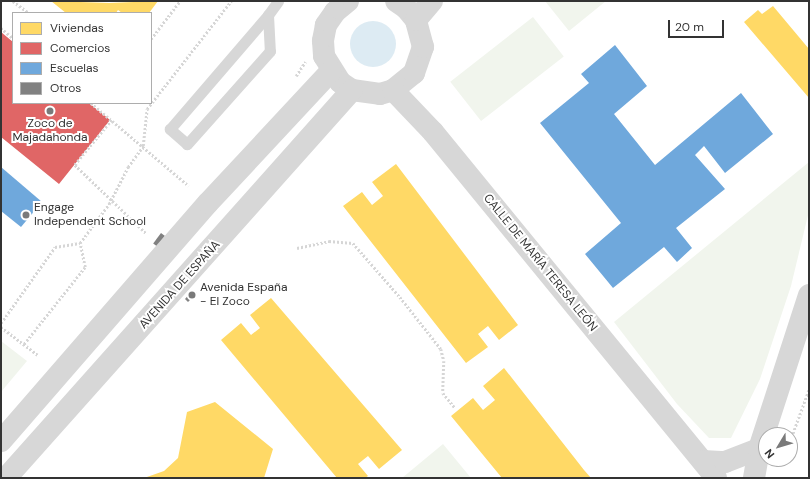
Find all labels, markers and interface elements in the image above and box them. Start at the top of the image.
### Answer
legend [12,12,152,104]
scale bar [670,12,726,38]
text: 20 m [675,19,704,35]
text: Viviendas [50,20,104,36]
text: Comercios [50,40,110,56]
text: Escuelas [50,60,99,76]
text: Otros [50,80,81,96]
marker: Zoco de Majadahonda [45,106,55,116]
place label: Zoco de Majadahonda [12,117,88,145]
street label: CALLE DE MARÍA TERESA LEÓN [480,191,600,335]
place label: Engage Independent School [34,201,146,229]
marker: Engage Independent School [21,210,31,220]
street label: AVENIDA DE ESPAÑA [137,238,223,332]
place label: Avenida España - El Zoco [200,281,287,309]
marker: Avenida España - El Zoco [187,290,197,300]
north arrow [758,427,798,467]
text: N [761,446,777,461]

